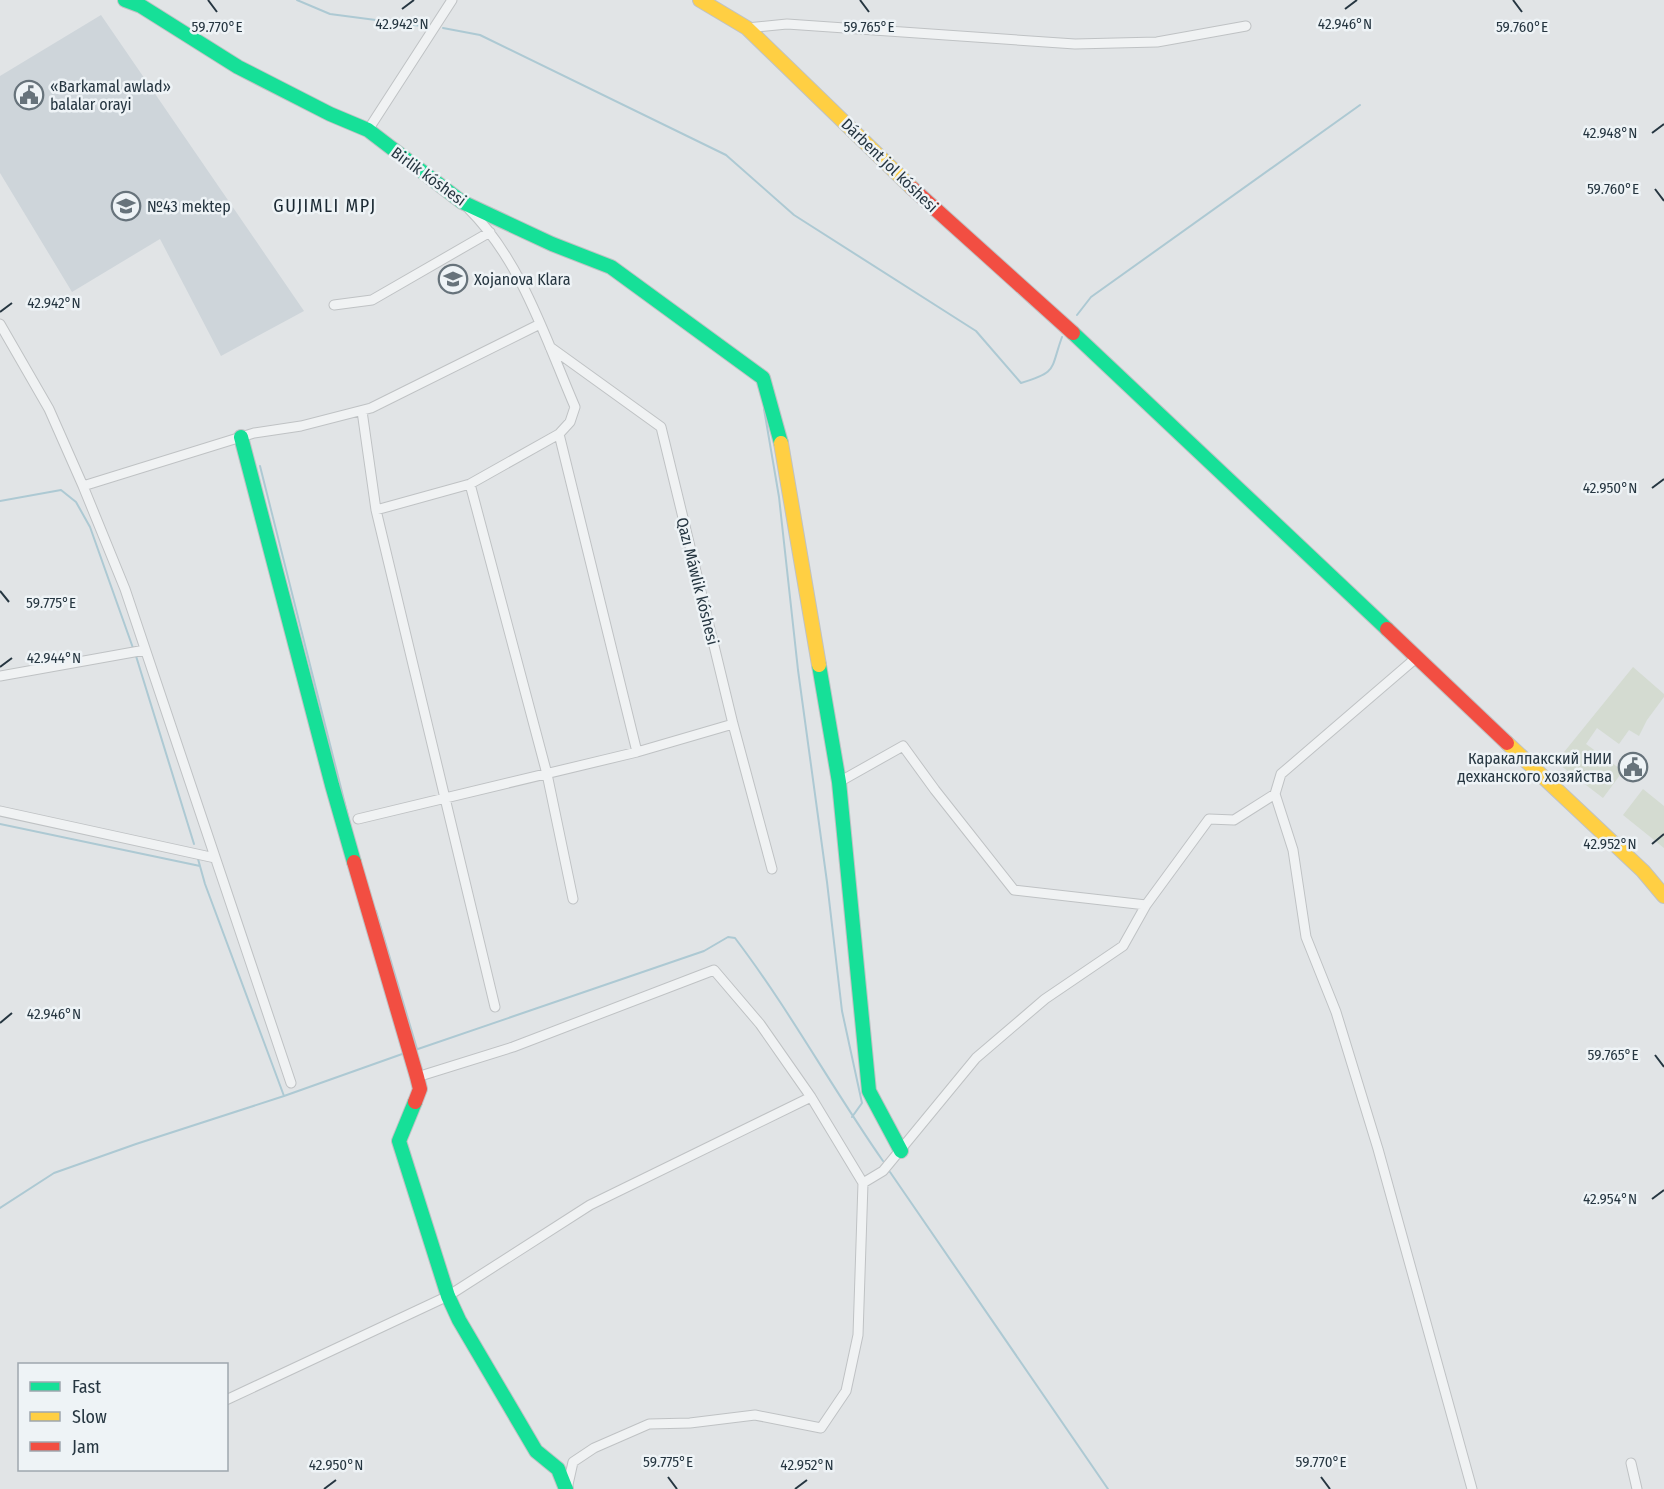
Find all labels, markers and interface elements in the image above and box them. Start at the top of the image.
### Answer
text: 42.942°N [375,15,429,33]
text: 42.946°N [1318,15,1372,33]
text: 59.770°E [191,18,243,36]
text: 59.765°E [843,18,895,36]
text: 59.760°E [1496,18,1548,36]
place label: «Barkamal awlad» balalar orayi [50,77,171,114]
public building icon: «Barkamal awlad» balalar orayi [13,79,45,111]
street label: Dárbent jol kóshesi [838,115,942,216]
text: 42.948°N [1583,124,1637,142]
street label: Birlik kóshesi [388,143,470,210]
text: 59.760°E [1587,180,1639,198]
school or university icon: №43 mektep [110,190,142,222]
district label: GUJIMLI MPJ [273,195,377,217]
place label: №43 mektep [147,197,231,216]
school or university icon: Xojanova Klara [437,263,469,295]
place label: Xojanova Klara [474,270,571,289]
text: 42.942°N [27,294,81,312]
text: 42.950°N [1583,479,1637,497]
street label: Qazı Máwlik kóshesi [672,515,723,647]
text: 59.775°E [26,594,76,612]
text: 42.944°N [27,649,81,667]
place label: Каракалпакский НИИ дехканского хозяйства [1457,749,1612,786]
public building icon: Каракалпакский НИИ дехканского хозяйства [1617,751,1649,783]
text: 42.952°N [1583,835,1637,853]
text: 42.946°N [27,1005,81,1023]
text: 59.765°E [1587,1046,1639,1064]
text: 42.954°N [1583,1190,1637,1208]
legend [18,1363,228,1471]
text: Fast [72,1376,101,1398]
text: Slow [72,1406,107,1428]
text: Jam [72,1436,100,1458]
text: 59.775°E [643,1453,693,1471]
text: 59.770°E [1295,1453,1347,1471]
text: 42.950°N [309,1456,363,1474]
text: 42.952°N [780,1456,834,1474]

